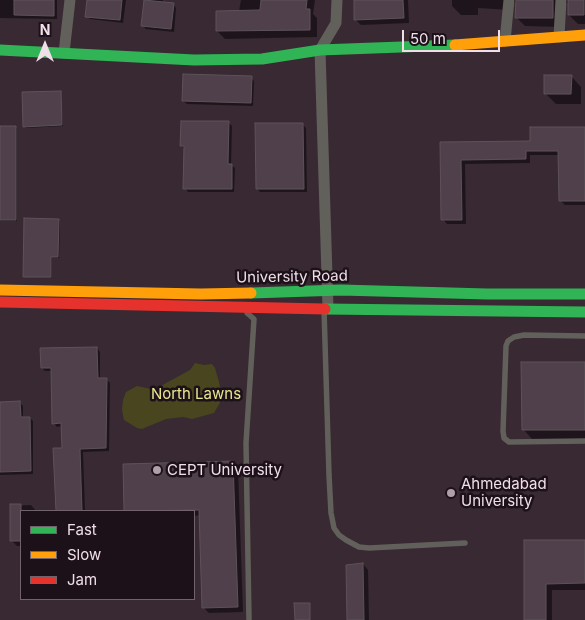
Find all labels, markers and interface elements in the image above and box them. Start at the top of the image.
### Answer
north arrow [20,20,70,70]
scale bar [405,20,502,52]
text: N [40,21,50,38]
text: 50 m [410,29,446,48]
street label: University Road [236,267,348,287]
park label: North Lawns [151,385,241,403]
place label: CEPT University [167,461,282,479]
marker: CEPT University [151,464,163,476]
place label: Ahmedabad University [461,475,547,510]
marker: Ahmedabad University [445,487,457,499]
legend [20,510,195,600]
text: Fast [67,520,97,539]
text: Slow [67,545,101,564]
text: Jam [67,570,97,589]

